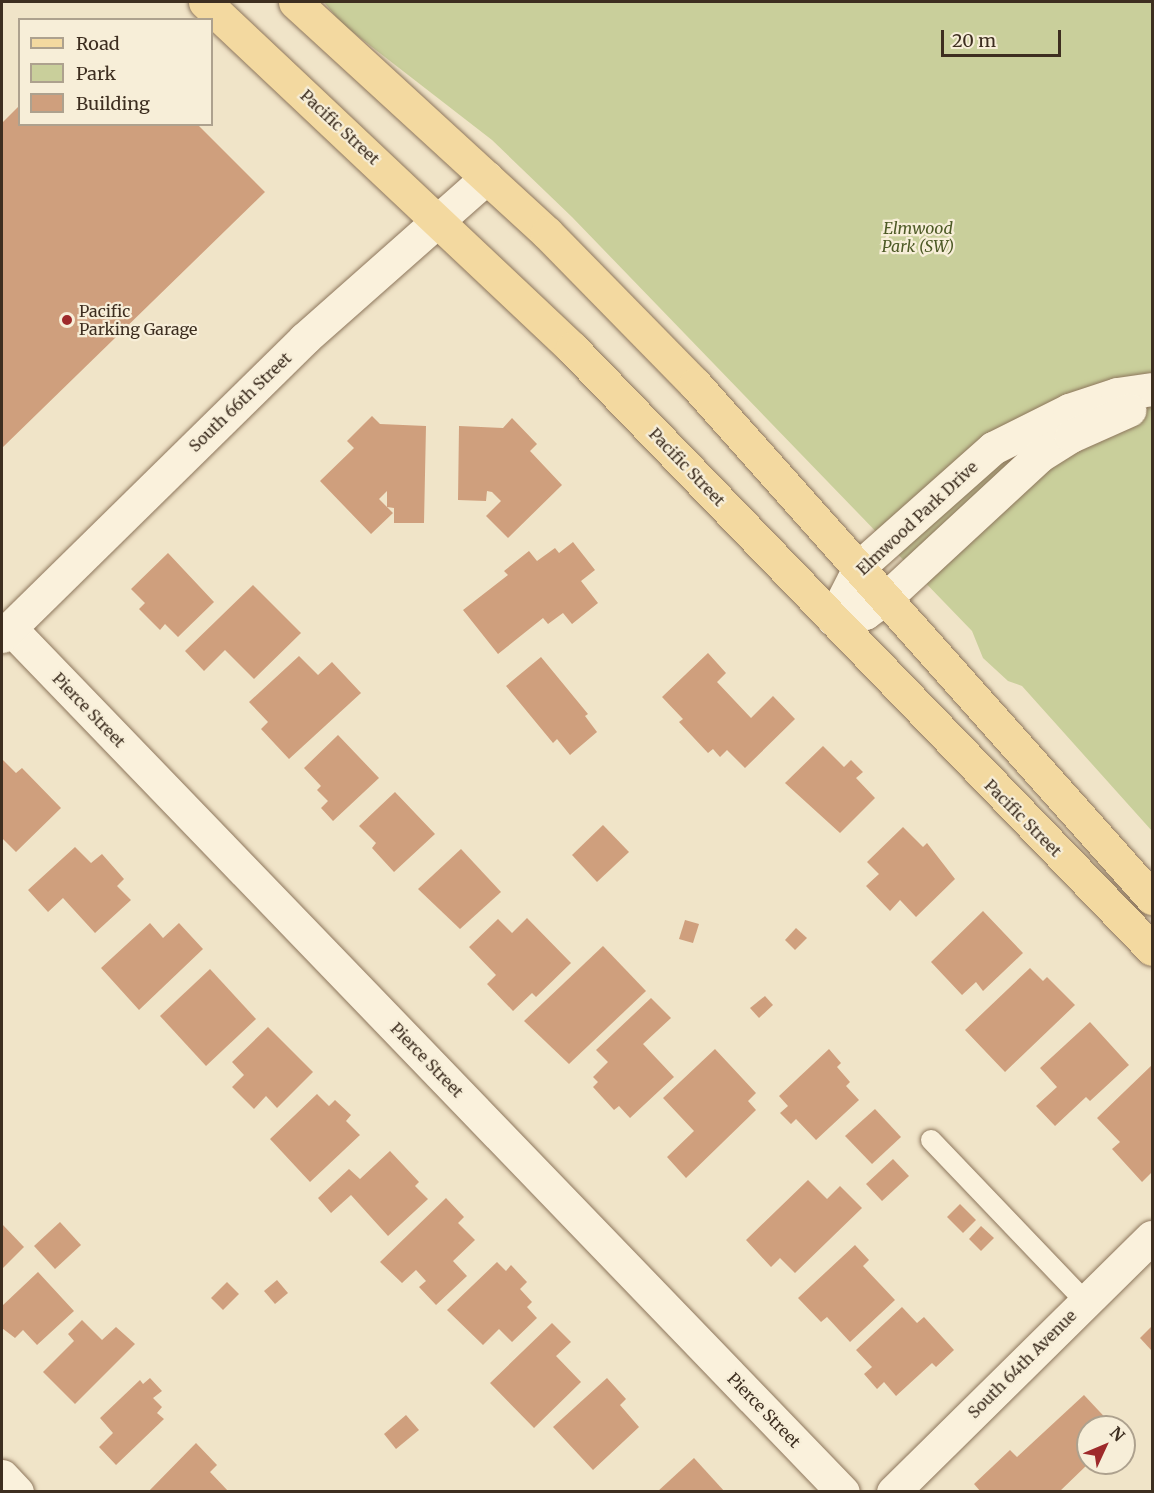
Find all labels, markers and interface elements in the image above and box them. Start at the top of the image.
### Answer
legend [18,18,213,126]
scale bar [944,18,1064,56]
text: 20 m [952,29,996,52]
text: Road [76,32,120,55]
text: Park [76,62,116,85]
street label: Pacific Street [297,86,383,168]
text: Building [76,92,150,115]
park label: Elmwood Park (SW) [882,218,954,256]
place label: Pacific Parking Garage [79,301,197,339]
marker: Pacific Parking Garage [60,313,74,327]
street label: South 66th Street [185,348,295,456]
street label: Pacific Street [645,424,729,510]
street label: Elmwood Park Drive [853,457,981,579]
street label: Pierce Street [49,669,129,751]
street label: Pacific Street [981,776,1065,860]
street label: Pierce Street [387,1019,467,1101]
street label: South 64th Avenue [964,1306,1080,1422]
street label: Pierce Street [724,1369,804,1451]
north arrow [1076,1415,1136,1475]
text: N [1106,1422,1129,1445]

